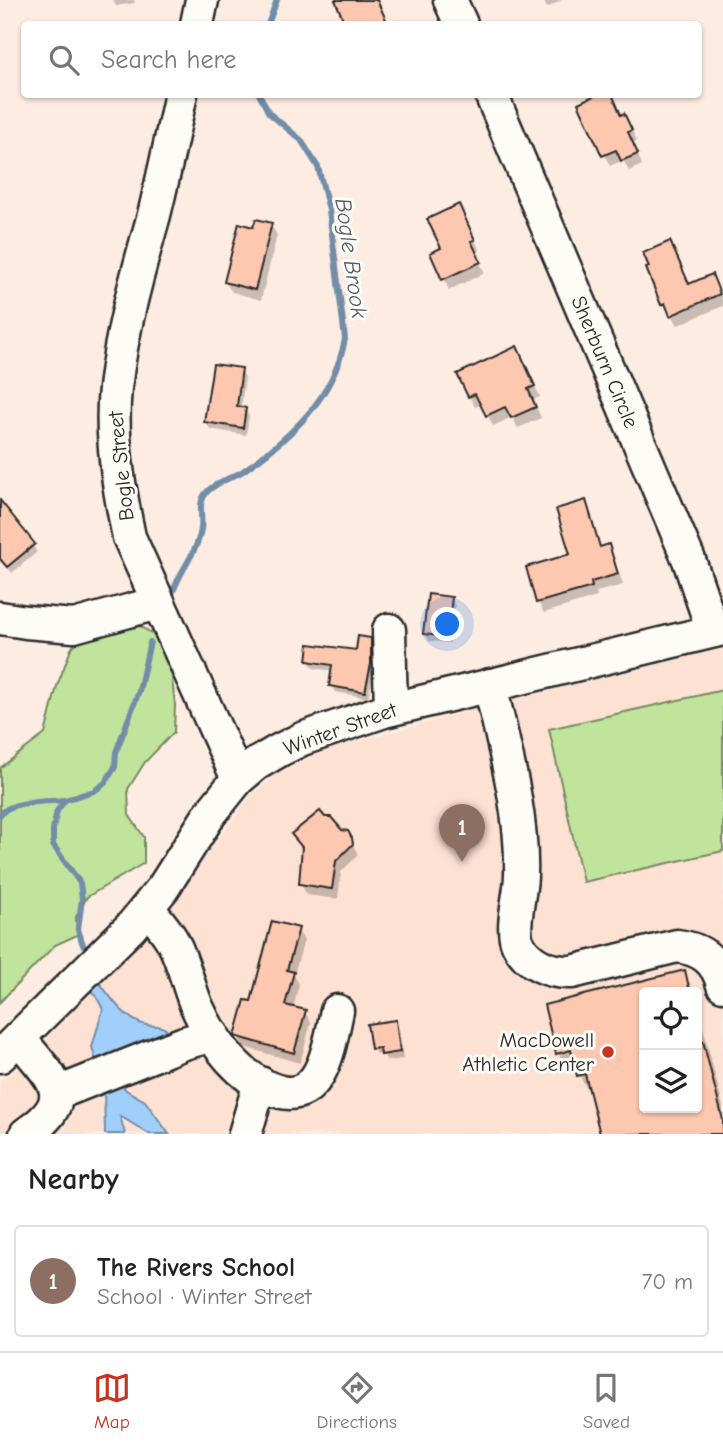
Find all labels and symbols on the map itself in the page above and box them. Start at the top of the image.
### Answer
water label: Bogle Brook [329,196,373,321]
street label: Sherburn Circle [566,292,644,432]
street label: Bogle Street [103,409,139,522]
your location [430,607,464,641]
street label: Winter Street [280,697,401,761]
pin: 1 [439,804,485,862]
place label: MacDowell Athletic Center [462,1028,595,1076]
marker: MacDowell Athletic Center [600,1044,616,1060]

